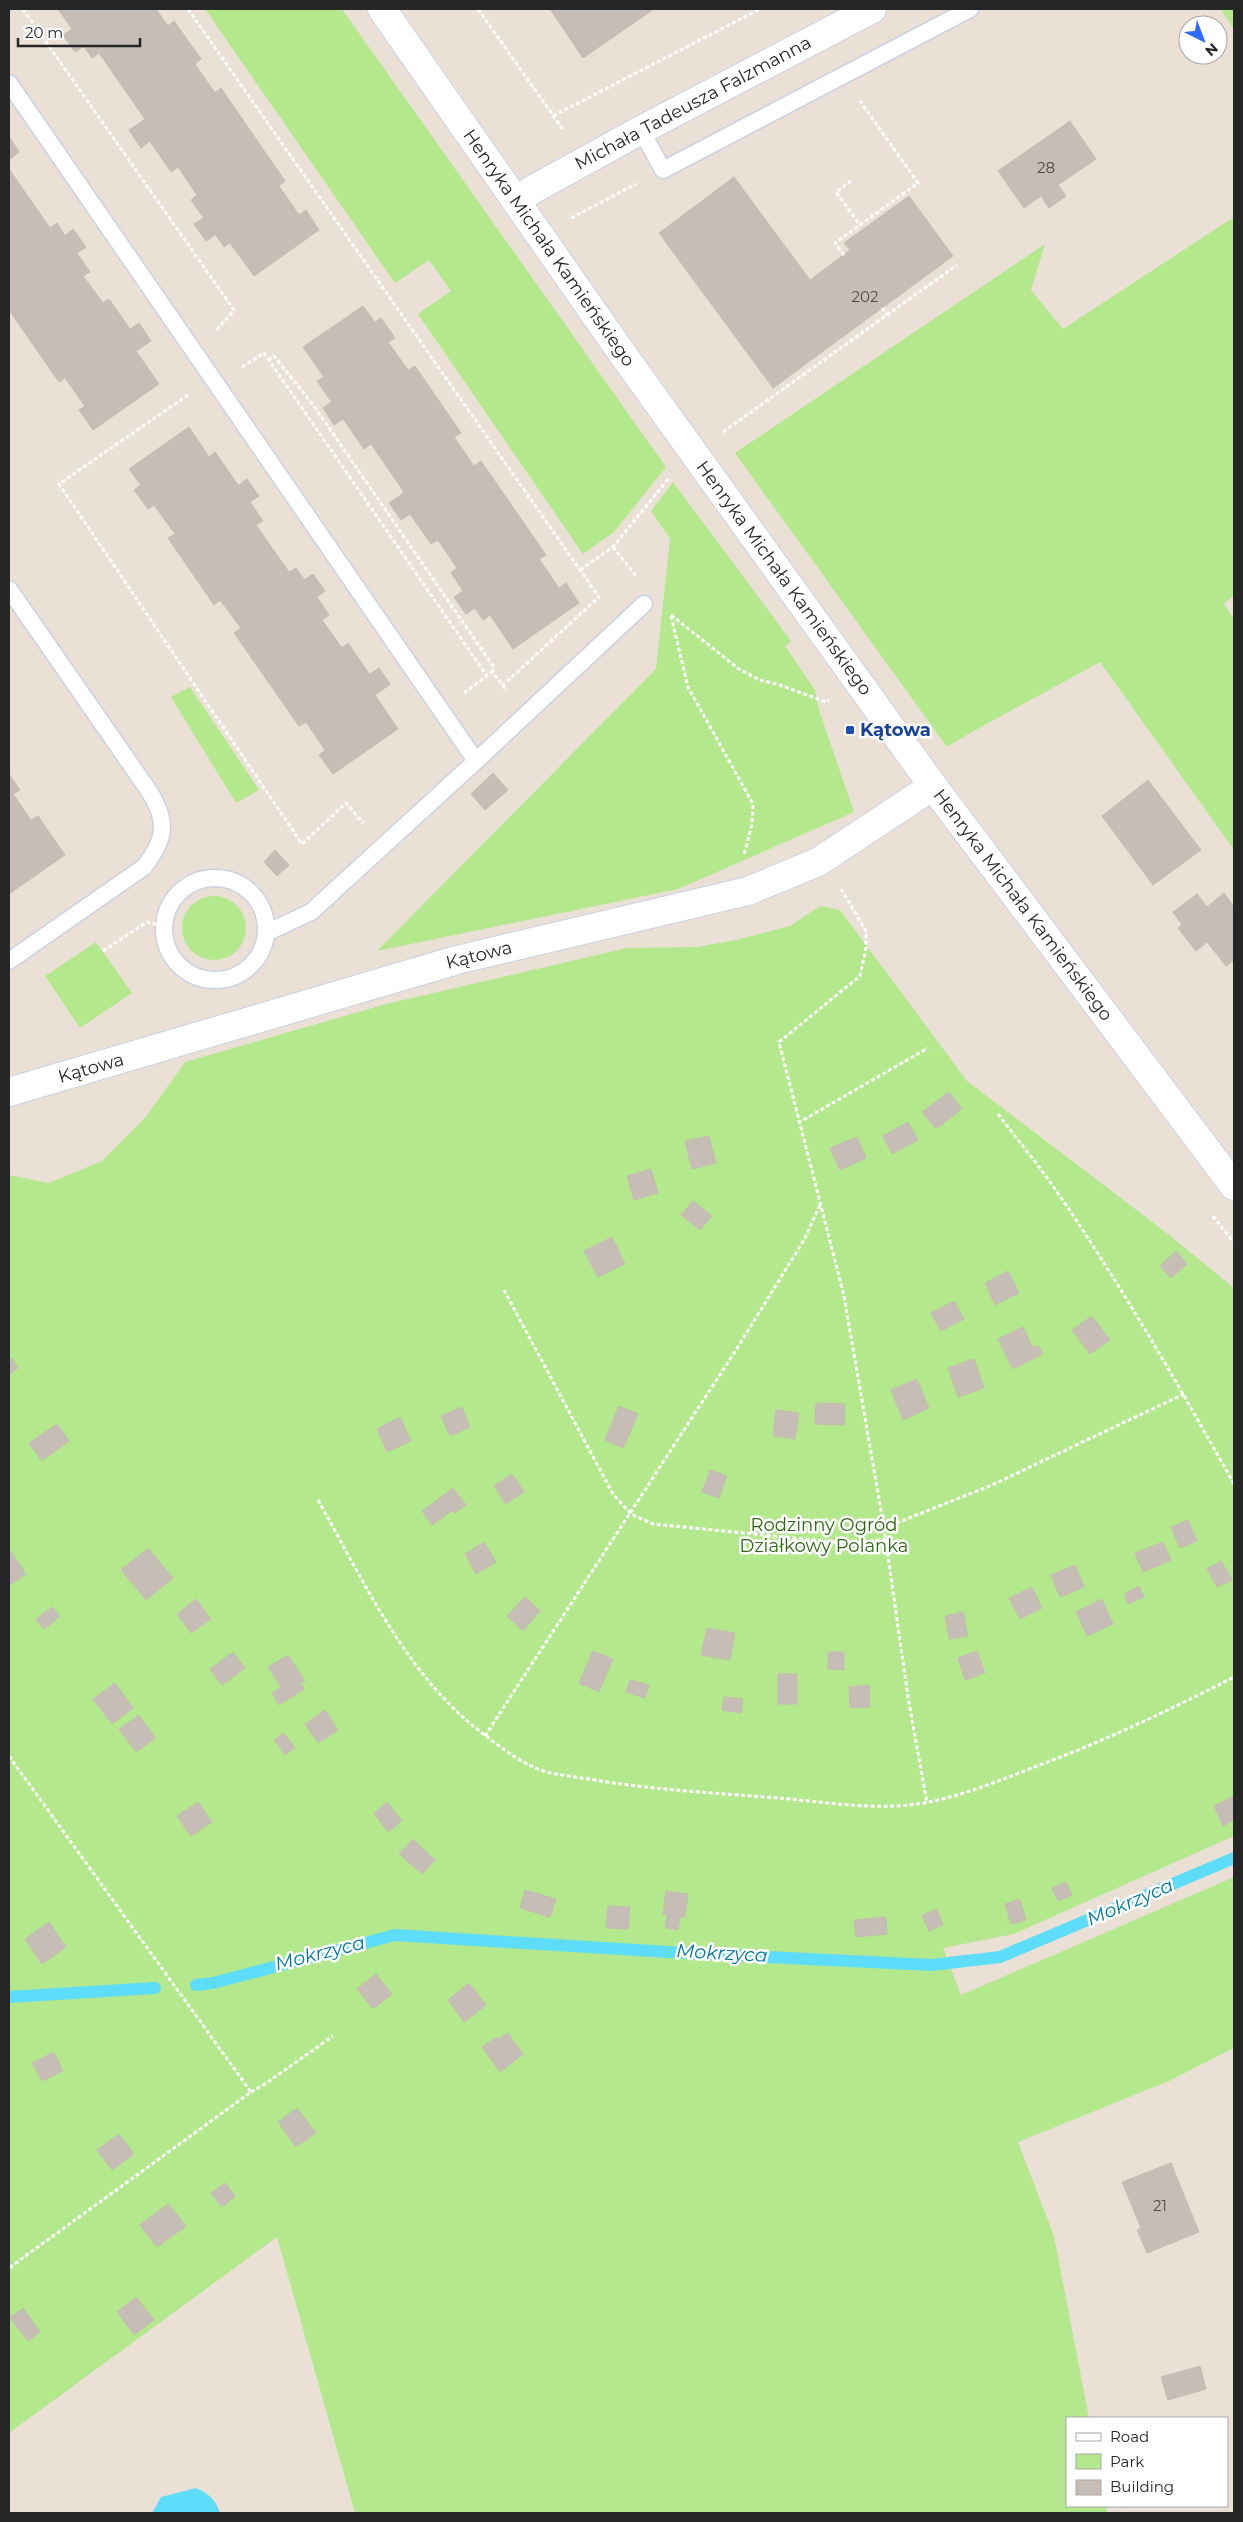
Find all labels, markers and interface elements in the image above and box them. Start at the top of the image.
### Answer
scale bar [18,15,140,47]
north arrow [1178,15,1228,65]
text: 20 m [25,23,63,42]
street label: Michała Tadeusza Falzmanna [571,31,815,175]
text: N [1201,39,1222,60]
street label: Henryka Michała Kamieńskiego [458,125,640,371]
house number: 28 [1037,158,1055,177]
house number: 202 [852,287,878,306]
street label: Henryka Michała Kamieńskiego [691,456,877,700]
place label: Kątowa [860,719,931,741]
marker: Kątowa [844,724,856,736]
street label: Henryka Michała Kamieńskiego [929,785,1117,1025]
street label: Kątowa [444,936,514,974]
street label: Kątowa [56,1048,126,1088]
park label: Rodzinny Ogród Działkowy Polanka [740,1514,908,1557]
water label: Mokrzyca [1083,1873,1177,1930]
water label: Mokrzyca [273,1931,367,1975]
water label: Mokrzyca [676,1939,768,1967]
house number: 21 [1153,2196,1167,2215]
legend [1066,2417,1228,2507]
text: Road [1110,2427,1149,2446]
text: Park [1110,2452,1144,2471]
text: Building [1110,2477,1174,2496]

